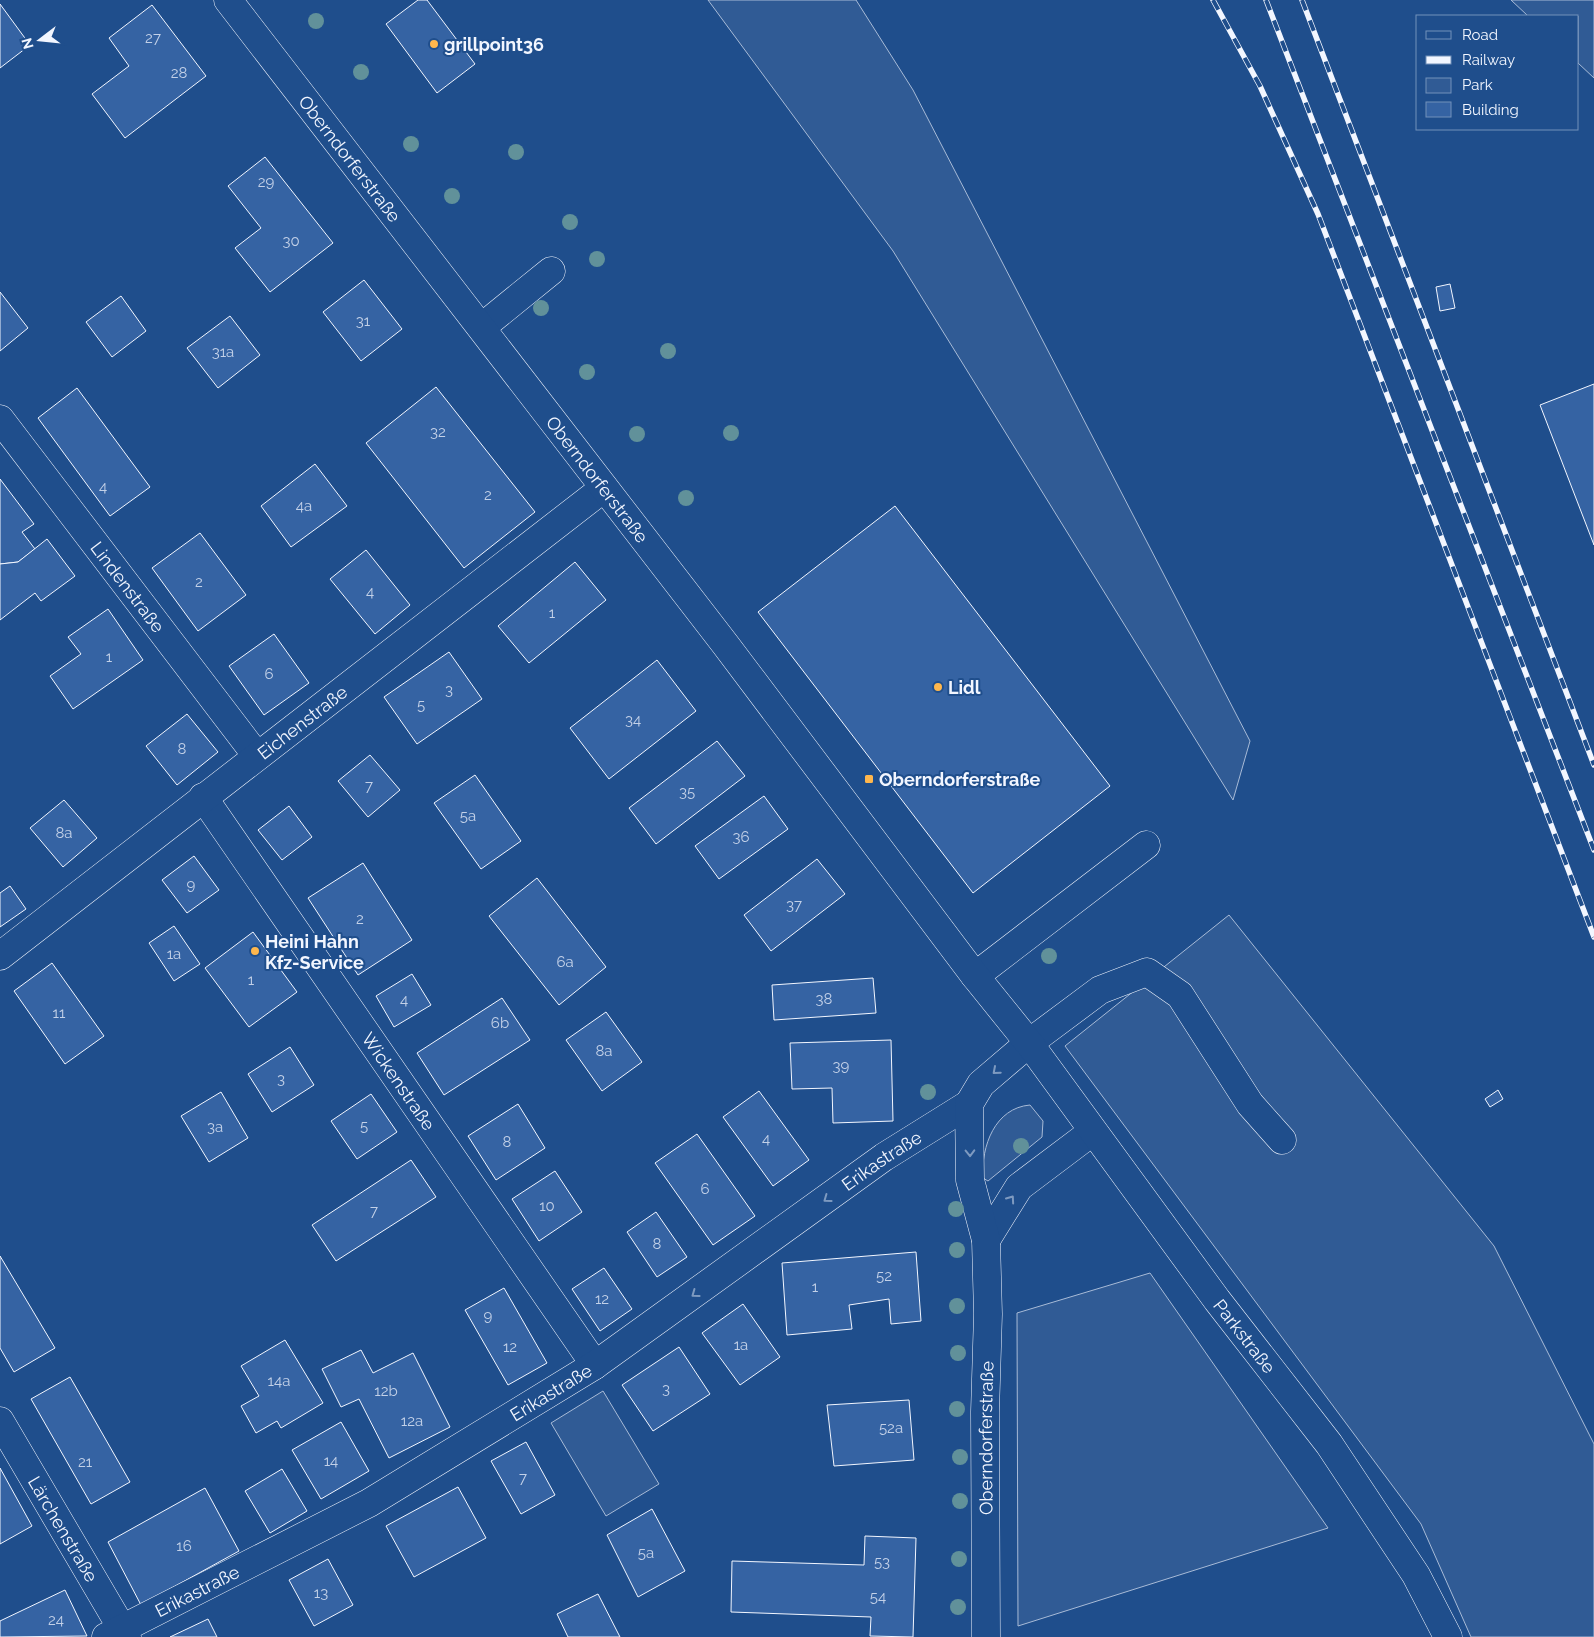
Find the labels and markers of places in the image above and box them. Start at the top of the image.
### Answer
place label: grillpoint36 [444,34,544,55]
marker: grillpoint36 [428,38,440,50]
place label: Lidl [948,677,981,698]
marker: Lidl [932,681,944,693]
place label: Oberndorferstraße [879,769,1040,790]
marker: Oberndorferstraße [863,773,875,785]
place label: Heini Hahn Kfz-Service [265,931,364,973]
marker: Heini Hahn Kfz-Service [249,945,261,957]

